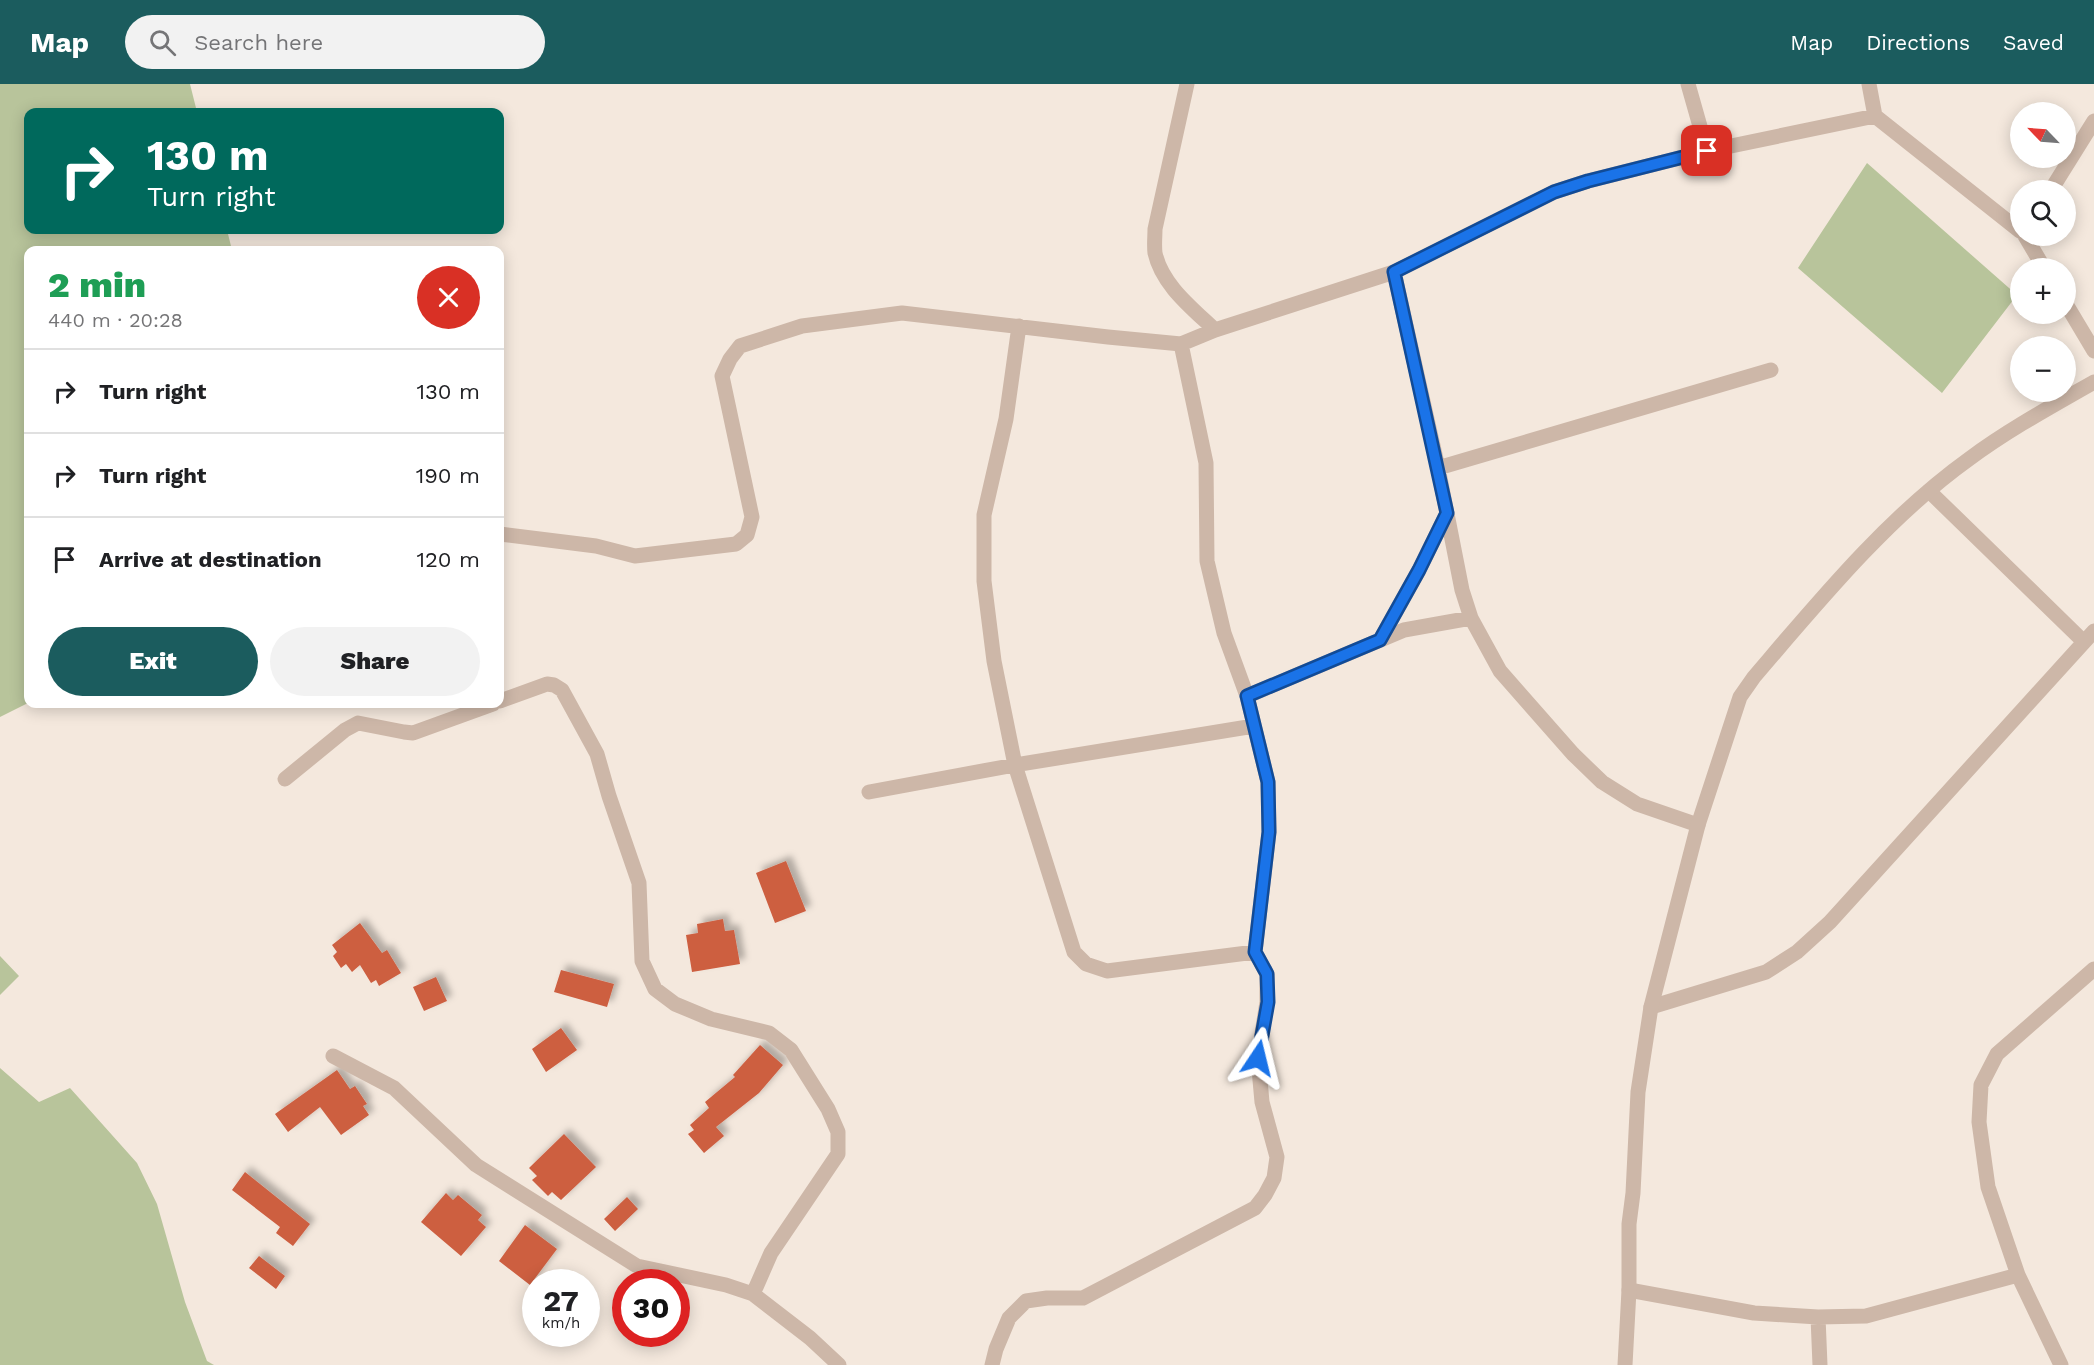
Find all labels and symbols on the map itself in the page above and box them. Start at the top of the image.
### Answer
north arrow [2010,102,2076,168]
pin [1681,125,1732,176]
position arrow [1226,1026,1290,1090]
speed limit sign: 30 [612,1269,690,1347]

